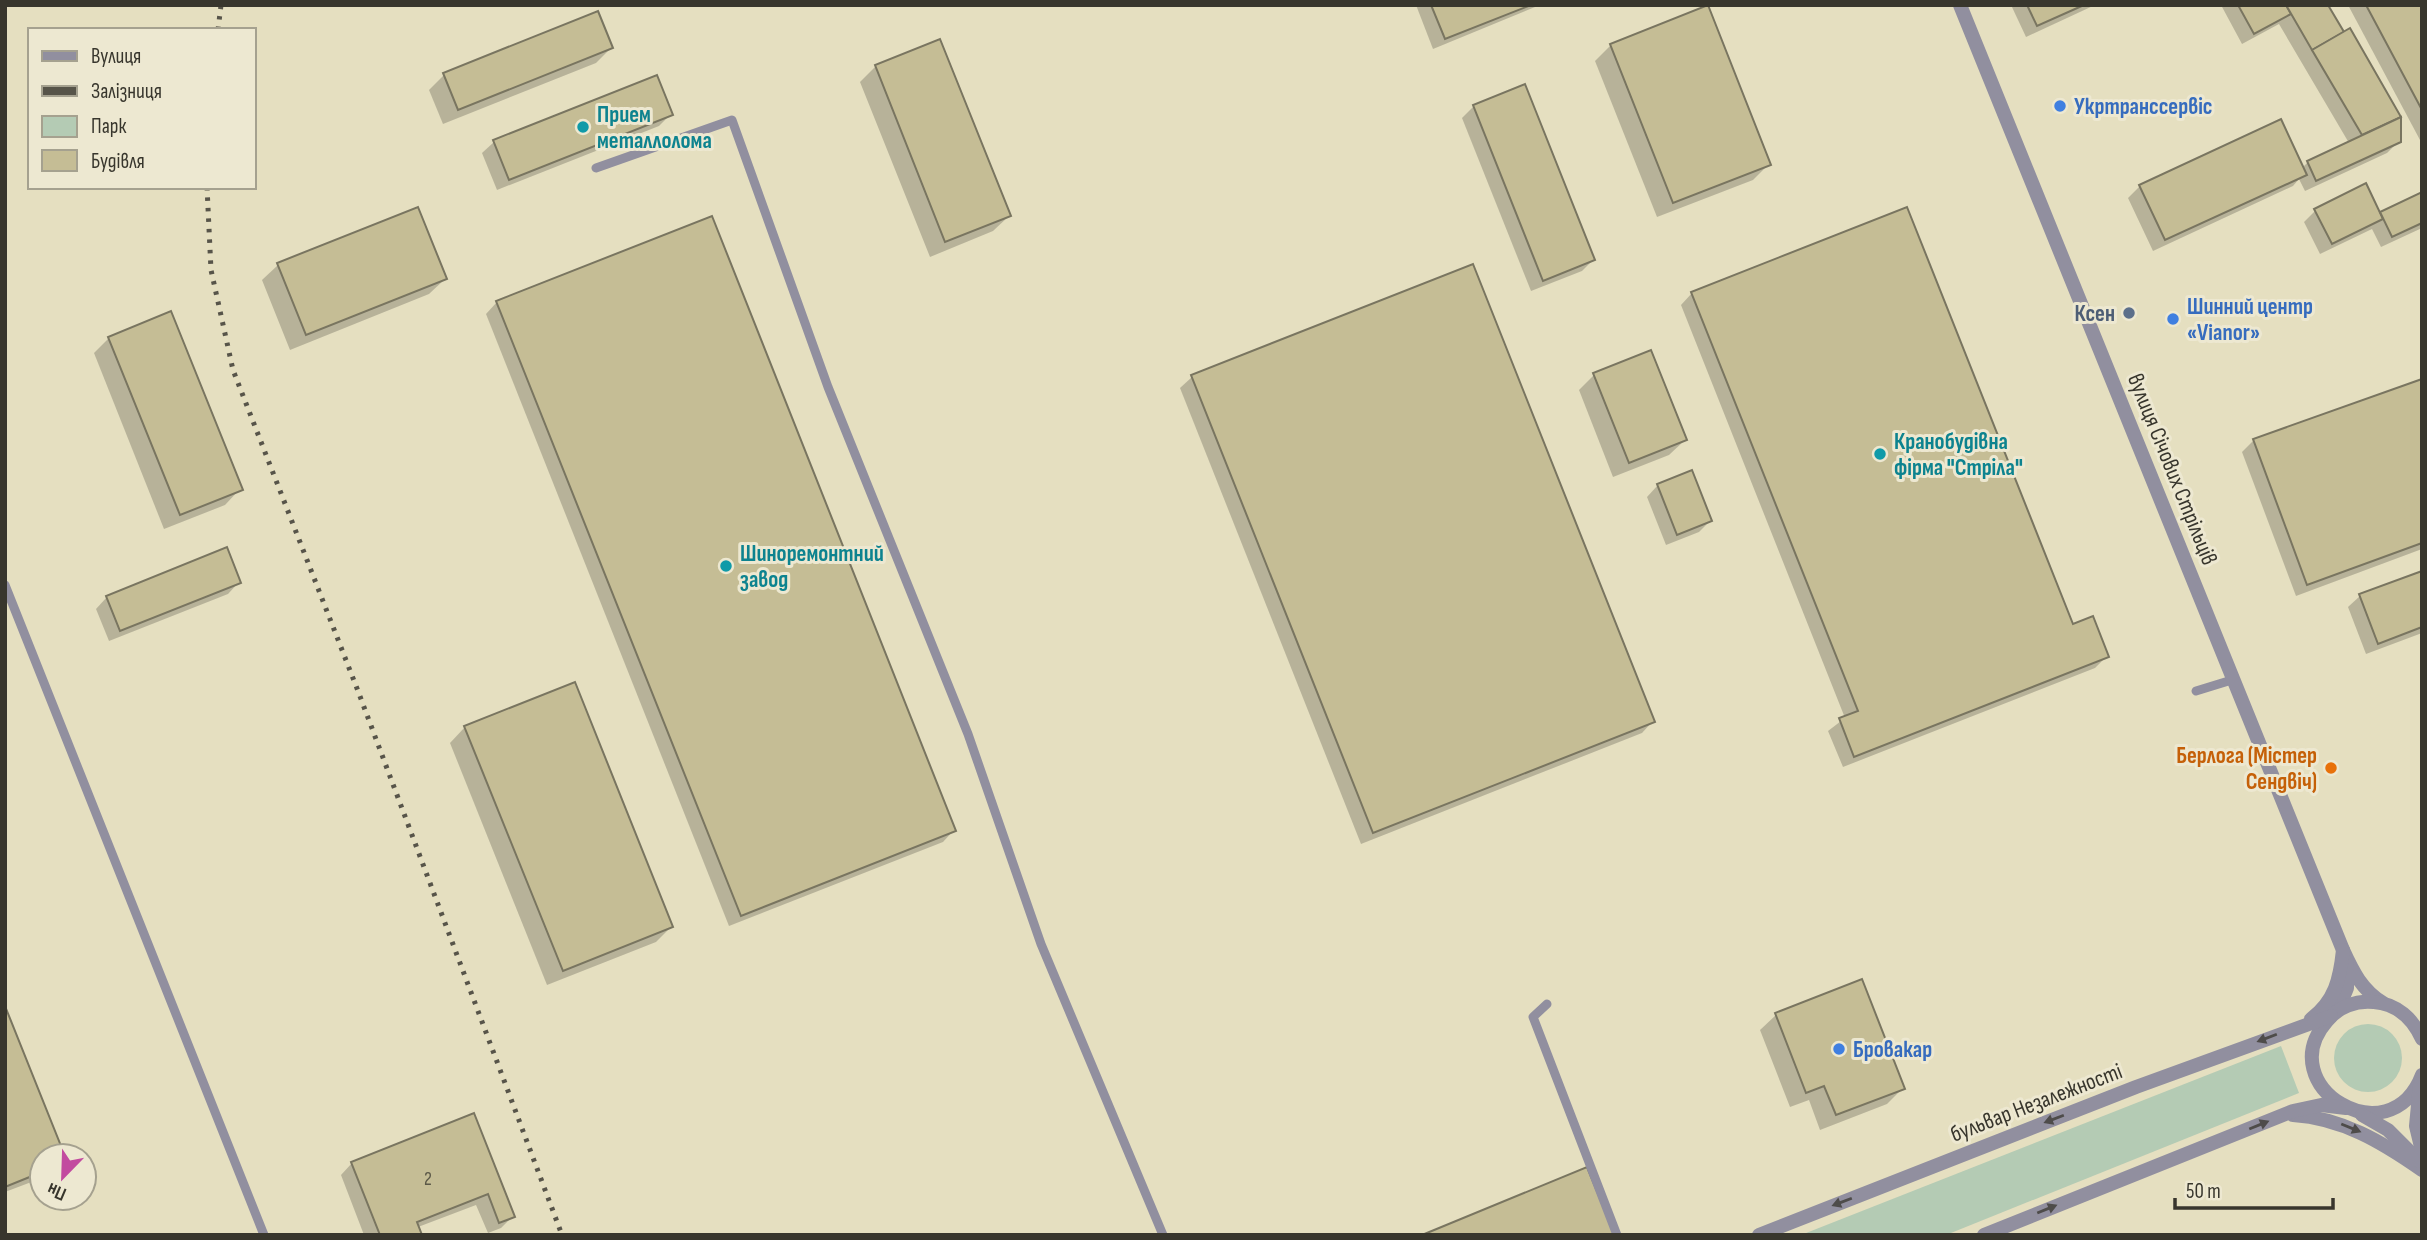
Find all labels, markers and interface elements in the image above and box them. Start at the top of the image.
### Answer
legend [28,28,256,189]
text: Вулиця [91,44,141,69]
text: Залізниця [91,79,162,104]
place label: Укртранссервіс [2074,93,2213,121]
marker: Укртранссервіс [2052,98,2068,114]
place label: Прием металлолома [597,101,712,155]
text: Парк [91,114,126,139]
marker: Прием металлолома [575,119,591,135]
text: Будівля [91,149,145,174]
place label: Шинний центр «Vianor» [2187,293,2313,347]
place label: Ксен [2074,300,2115,328]
marker: Ксен [2121,305,2137,321]
marker: Шинний центр «Vianor» [2165,311,2181,327]
street label: вулиця Січових Стрільців [2121,370,2223,569]
place label: Кранобудівна фірма "Стріла" [1894,428,2023,482]
marker: Кранобудівна фірма "Стріла" [1872,446,1888,462]
place label: Шиноремонтний завод [740,540,884,594]
marker: Шиноремонтний завод [718,558,734,574]
place label: Берлога (Містер Сендвіч) [2176,742,2317,796]
marker: Берлога (Містер Сендвіч) [2323,760,2339,776]
one-way arrow [2256,1033,2277,1044]
place label: Бровакар [1853,1036,1932,1064]
marker: Бровакар [1831,1041,1847,1057]
street label: бульвар Незалежності [1946,1057,2126,1149]
one-way arrow [2044,1114,2065,1125]
one-way arrow [2248,1120,2269,1131]
one-way arrow [2340,1123,2361,1134]
north arrow [28,1142,98,1212]
scale bar [2175,1166,2332,1210]
house number: 2 [424,1168,432,1191]
text: Пн [44,1177,70,1205]
text: 50 m [2186,1179,2221,1204]
one-way arrow [1832,1197,1853,1208]
one-way arrow [2037,1204,2058,1215]

